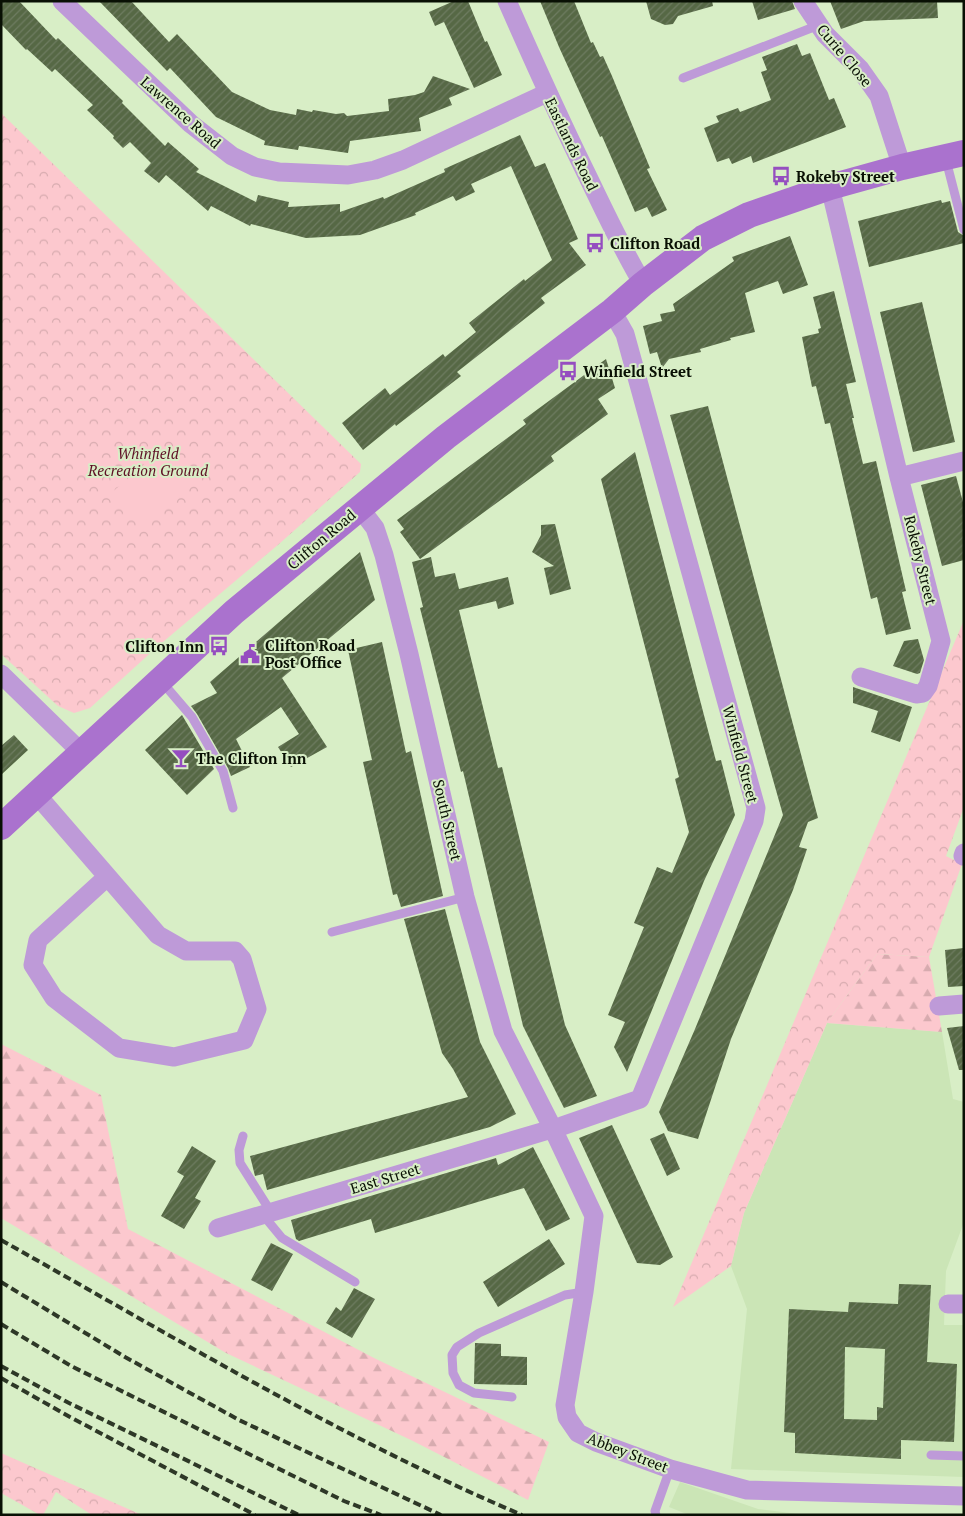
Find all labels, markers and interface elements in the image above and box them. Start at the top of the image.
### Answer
street label: Curie Close [813,19,877,91]
street label: Lawrence Road [137,72,225,152]
street label: Eastlands Road [541,94,603,194]
bus stop icon: Rokeby Street [770,165,792,187]
place label: Rokeby Street [796,166,895,186]
bus stop icon: Clifton Road [584,232,606,254]
place label: Clifton Road [610,233,700,253]
bus stop icon: Winfield Street [557,360,579,382]
place label: Winfield Street [583,361,692,381]
park label: Whinfield Recreation Ground [87,443,209,480]
street label: Clifton Road [283,504,359,574]
street label: Rokeby Street [900,513,942,607]
bus stop icon: Clifton Inn [208,635,230,657]
place label: Clifton Road Post Office [265,635,355,672]
place label: Clifton Inn [125,636,204,656]
public building icon: Clifton Road Post Office [239,643,261,665]
street label: Winfield Street [718,703,764,806]
bar icon: The Clifton Inn [170,747,192,769]
place label: The Clifton Inn [196,748,307,768]
street label: South Street [429,777,467,863]
street label: East Street [348,1158,423,1198]
street label: Abbey Street [585,1427,672,1477]

